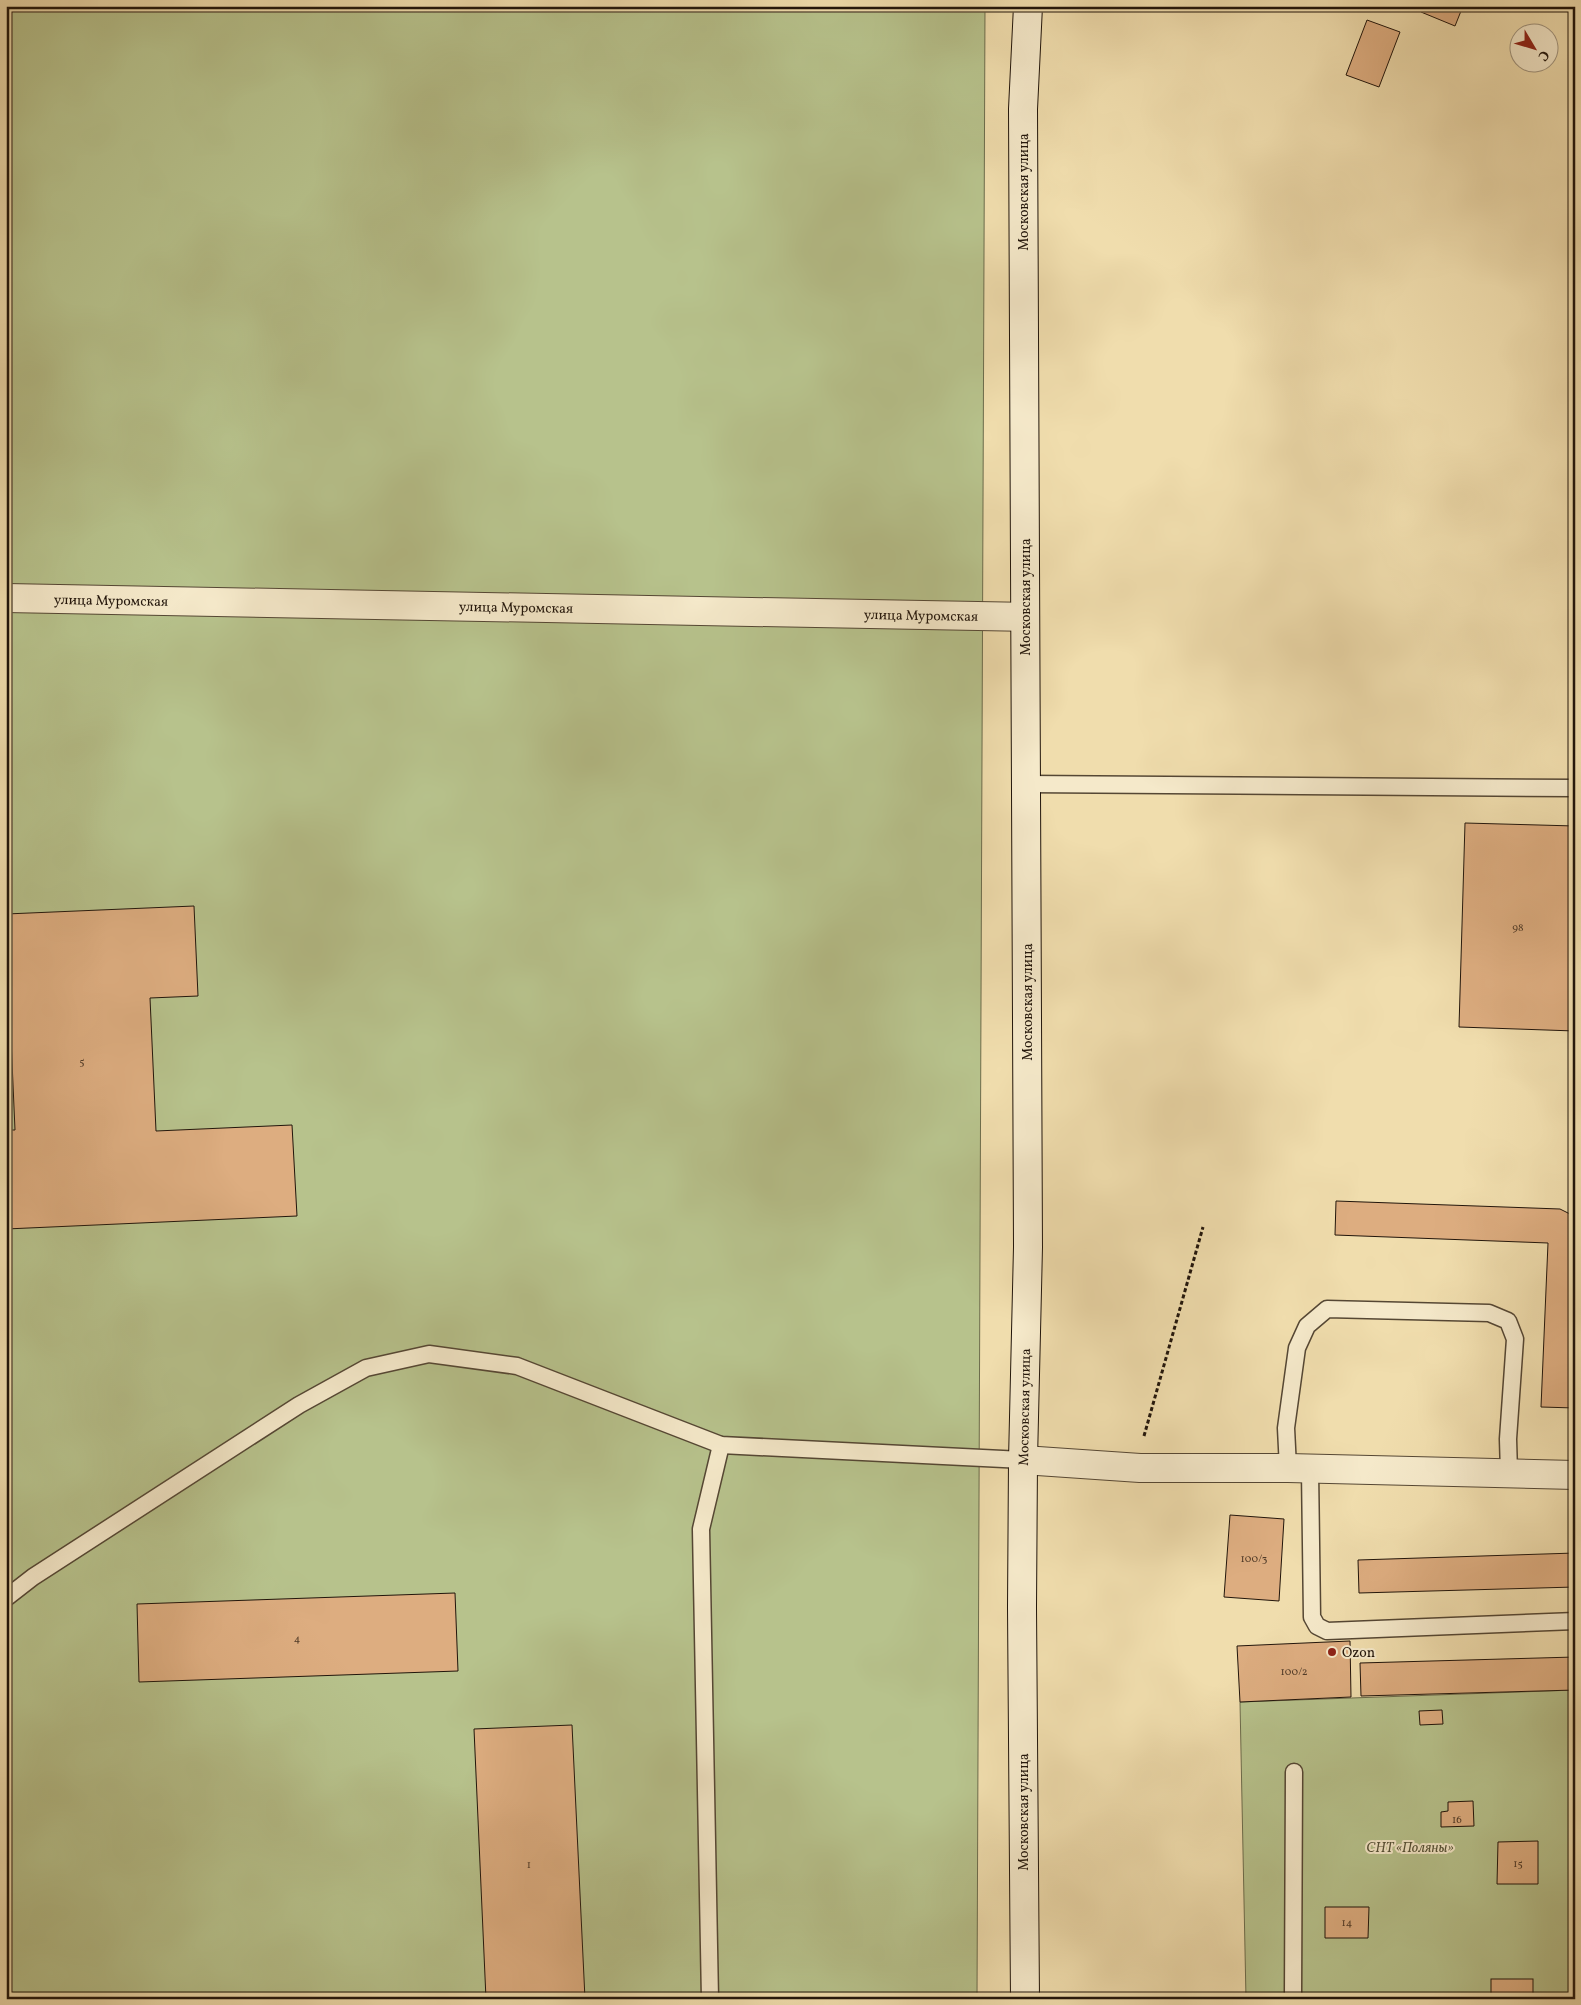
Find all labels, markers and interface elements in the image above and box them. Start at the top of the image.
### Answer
north arrow [1508,22,1558,72]
text: С [1533,46,1553,64]
street label: Московская улица [1015,133,1034,251]
street label: Московская улица [1017,538,1036,656]
street label: улица Муромская [54,591,168,612]
street label: улица Муромская [459,598,573,619]
street label: улица Муромская [864,606,978,627]
house number: 98 [1512,921,1524,936]
street label: Московская улица [1019,943,1038,1061]
house number: 5 [79,1055,85,1070]
street label: Московская улица [1015,1348,1036,1466]
house number: 100/3 [1240,1552,1268,1567]
house number: 4 [294,1632,301,1647]
place label: Ozon [1342,1644,1375,1663]
marker: Ozon [1326,1646,1338,1658]
house number: 100/2 [1280,1665,1308,1680]
street label: Московская улица [1015,1753,1034,1871]
house number: 16 [1452,1813,1462,1828]
park label: СНТ «Поляны» [1366,1839,1454,1858]
house number: 15 [1513,1857,1523,1872]
house number: 1 [527,1858,531,1873]
house number: 14 [1342,1916,1353,1931]

